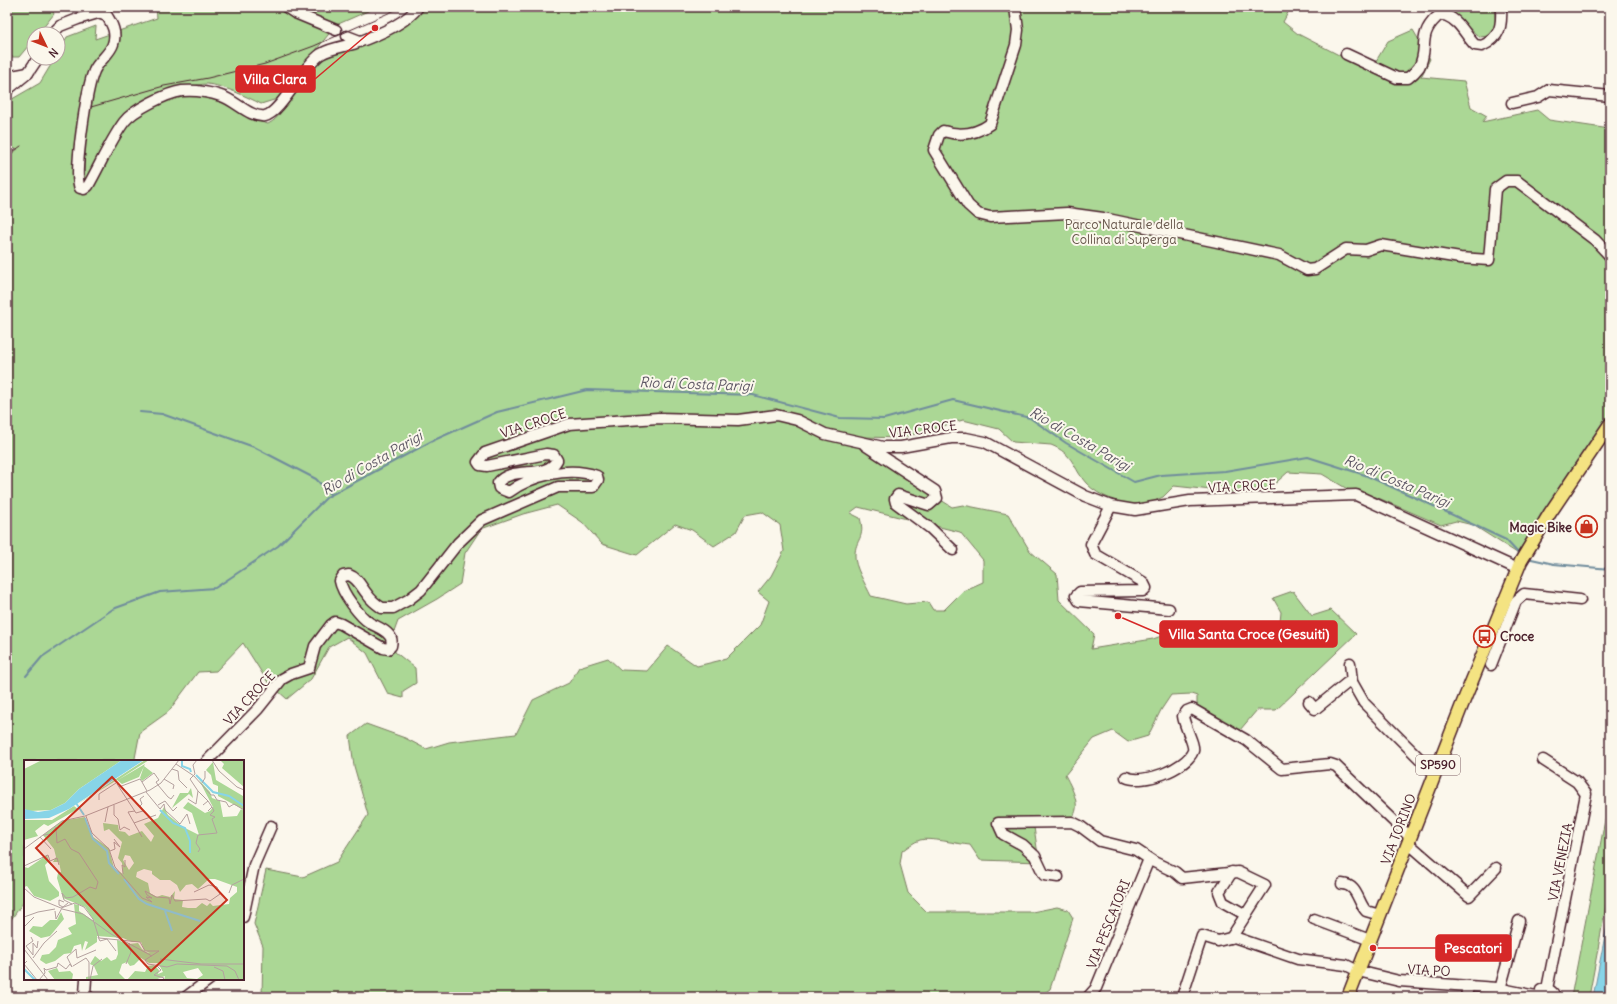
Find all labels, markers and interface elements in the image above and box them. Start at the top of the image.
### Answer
north arrow [26,26,66,66]
text: N [46,45,61,60]
callout: Villa Clara [236,66,315,92]
text: Villa Clara [243,70,307,88]
park label: Parco Naturale della Collina di Superga [1065,216,1183,248]
water label: Rio di Costa Parigi [639,373,755,395]
water label: Rio di Costa Parigi [1026,403,1135,476]
street label: VIA CROCE [498,405,569,442]
street label: VIA CROCE [888,417,958,442]
water label: Rio di Costa Parigi [318,426,427,499]
water label: Rio di Costa Parigi [1341,451,1454,512]
street label: VIA CROCE [1208,476,1277,497]
shop icon: Magic Bike [1574,514,1600,540]
place label: Magic Bike [1509,519,1572,536]
callout: Villa Santa Croce (Gesuiti) [1160,621,1337,647]
bus stop icon: Croce [1471,623,1497,649]
text: Villa Santa Croce (Gesuiti) [1169,625,1330,643]
place label: Croce [1500,628,1534,645]
street label: VIA CROCE [220,667,279,729]
road number: SP590 [1416,755,1460,775]
inset map [24,760,244,980]
street label: VIA TORINO [1377,791,1420,867]
street label: VIA VENEZIA [1545,822,1576,903]
street label: VIA PESCATORI [1083,877,1134,971]
callout: Pescatori [1436,935,1511,961]
text: Pescatori [1444,939,1502,957]
street label: VIA PO [1407,961,1451,980]

